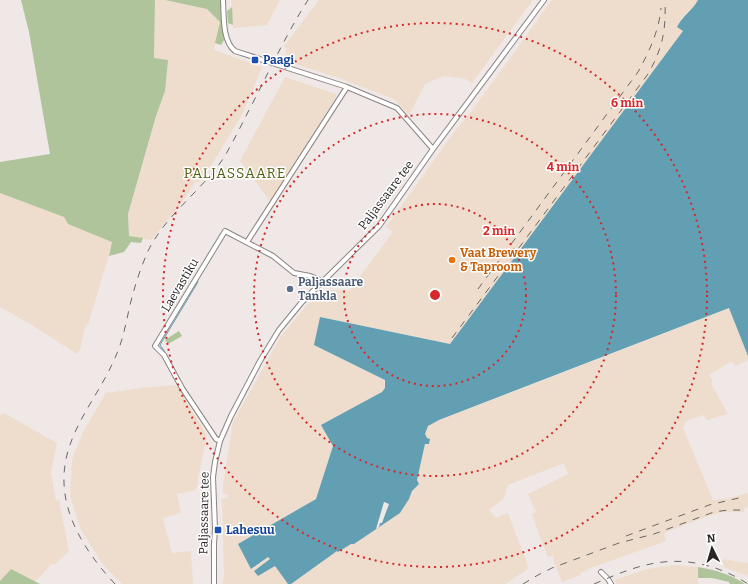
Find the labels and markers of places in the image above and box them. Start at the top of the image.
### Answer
place label: Paagi [263,53,294,67]
marker: Paagi [250,55,260,65]
place label: Vaat Brewery & Taproom [460,246,537,274]
marker: Vaat Brewery & Taproom [447,255,457,265]
place label: Paljassaare Tankla [298,275,364,303]
marker: Paljassaare Tankla [285,284,295,294]
centre of rings [428,288,442,302]
place label: Lahesuu [226,523,275,537]
marker: Lahesuu [213,525,223,535]

